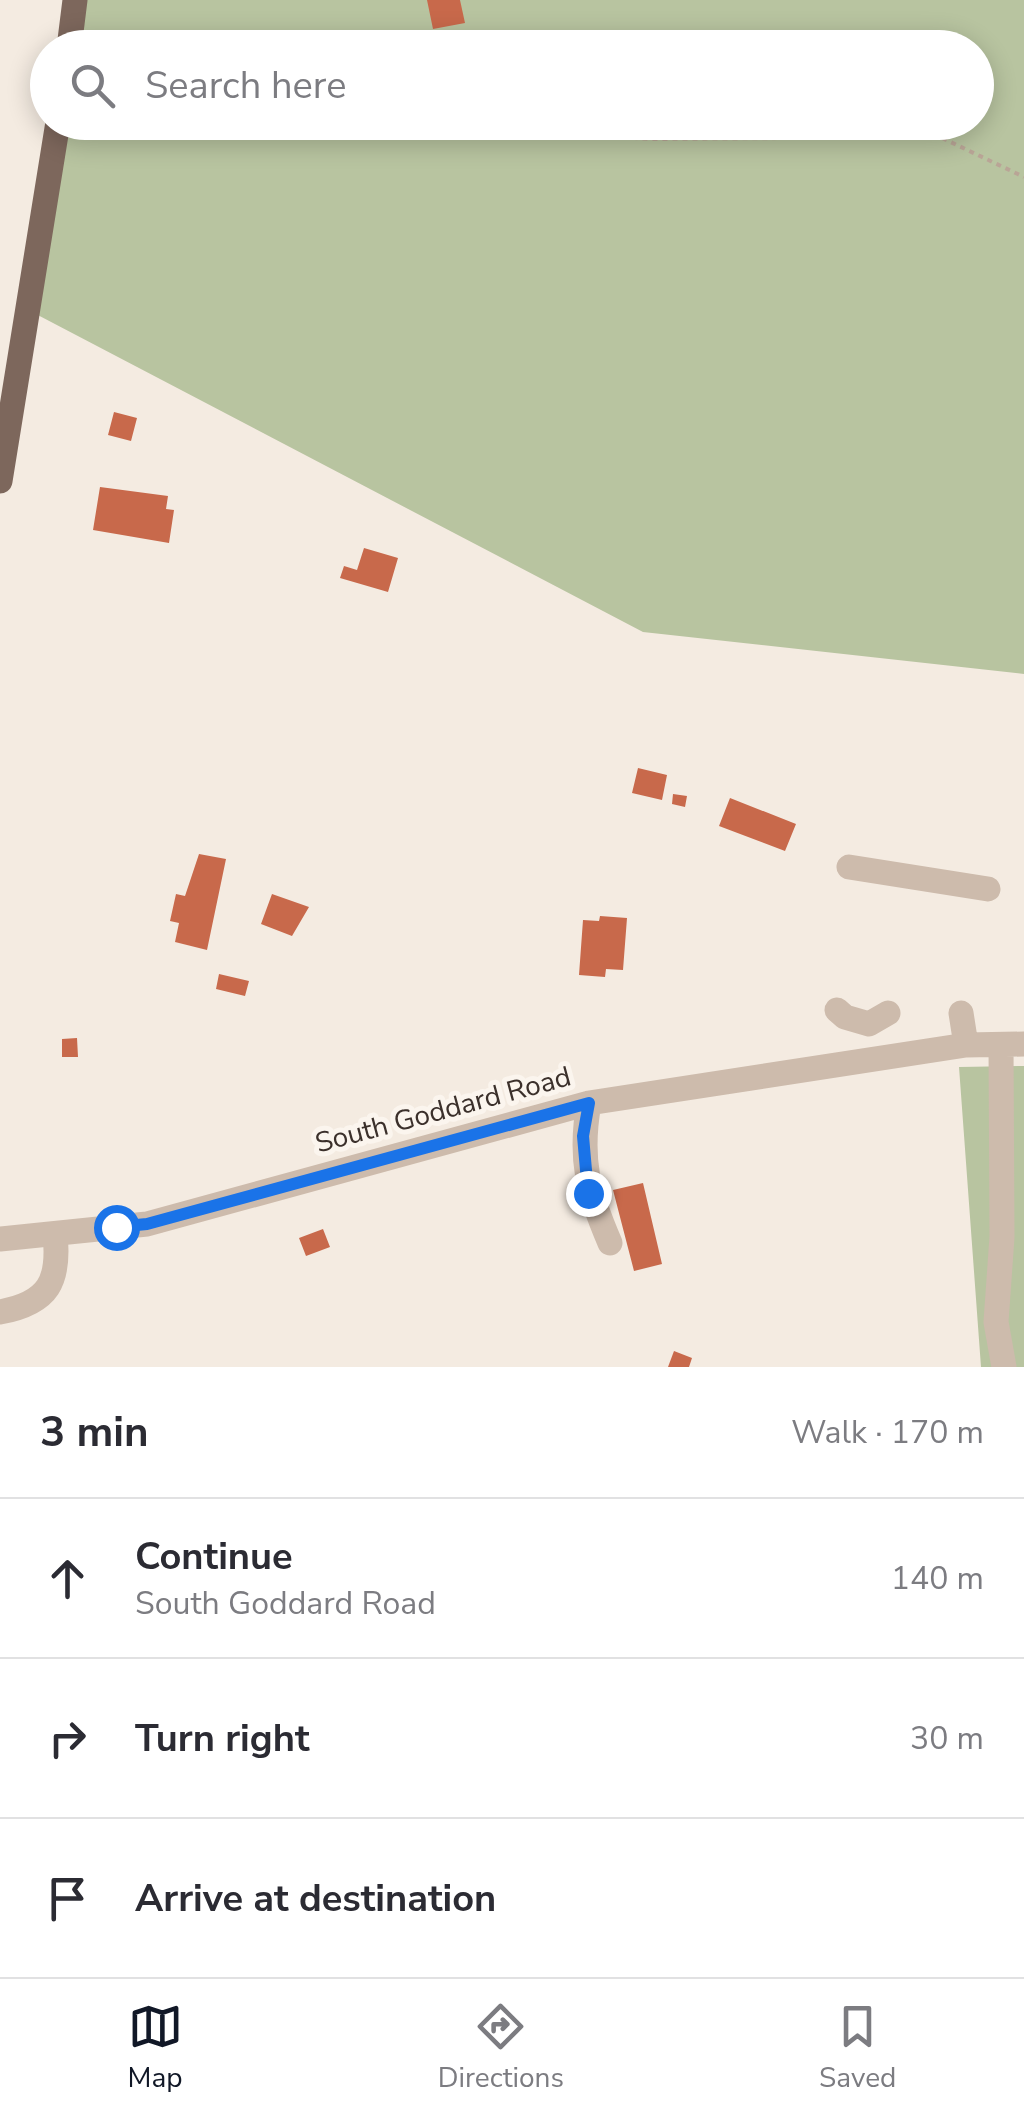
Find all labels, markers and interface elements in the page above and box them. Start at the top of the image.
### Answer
search box [30,30,994,140]
icon: search [65,58,120,113]
text: Search here [145,60,346,111]
street label: South Goddard Road [311,1058,575,1162]
route end [566,1171,612,1217]
route start [94,1205,140,1251]
text: 3 min [40,1404,149,1461]
text: Walk · 170 m [791,1411,984,1454]
text: Continue [135,1531,293,1582]
icon: ahead [40,1551,95,1606]
text: 140 m [891,1557,984,1600]
text: South Goddard Road [135,1582,436,1625]
icon: right [40,1711,95,1766]
text: Turn right [135,1713,310,1764]
text: 30 m [910,1717,984,1760]
icon: arrive [40,1871,95,1926]
text: Arrive at destination [135,1873,496,1924]
tab: Map [128,1999,183,2097]
tab: Directions [438,1999,564,2097]
tab: Saved [819,1999,896,2097]

